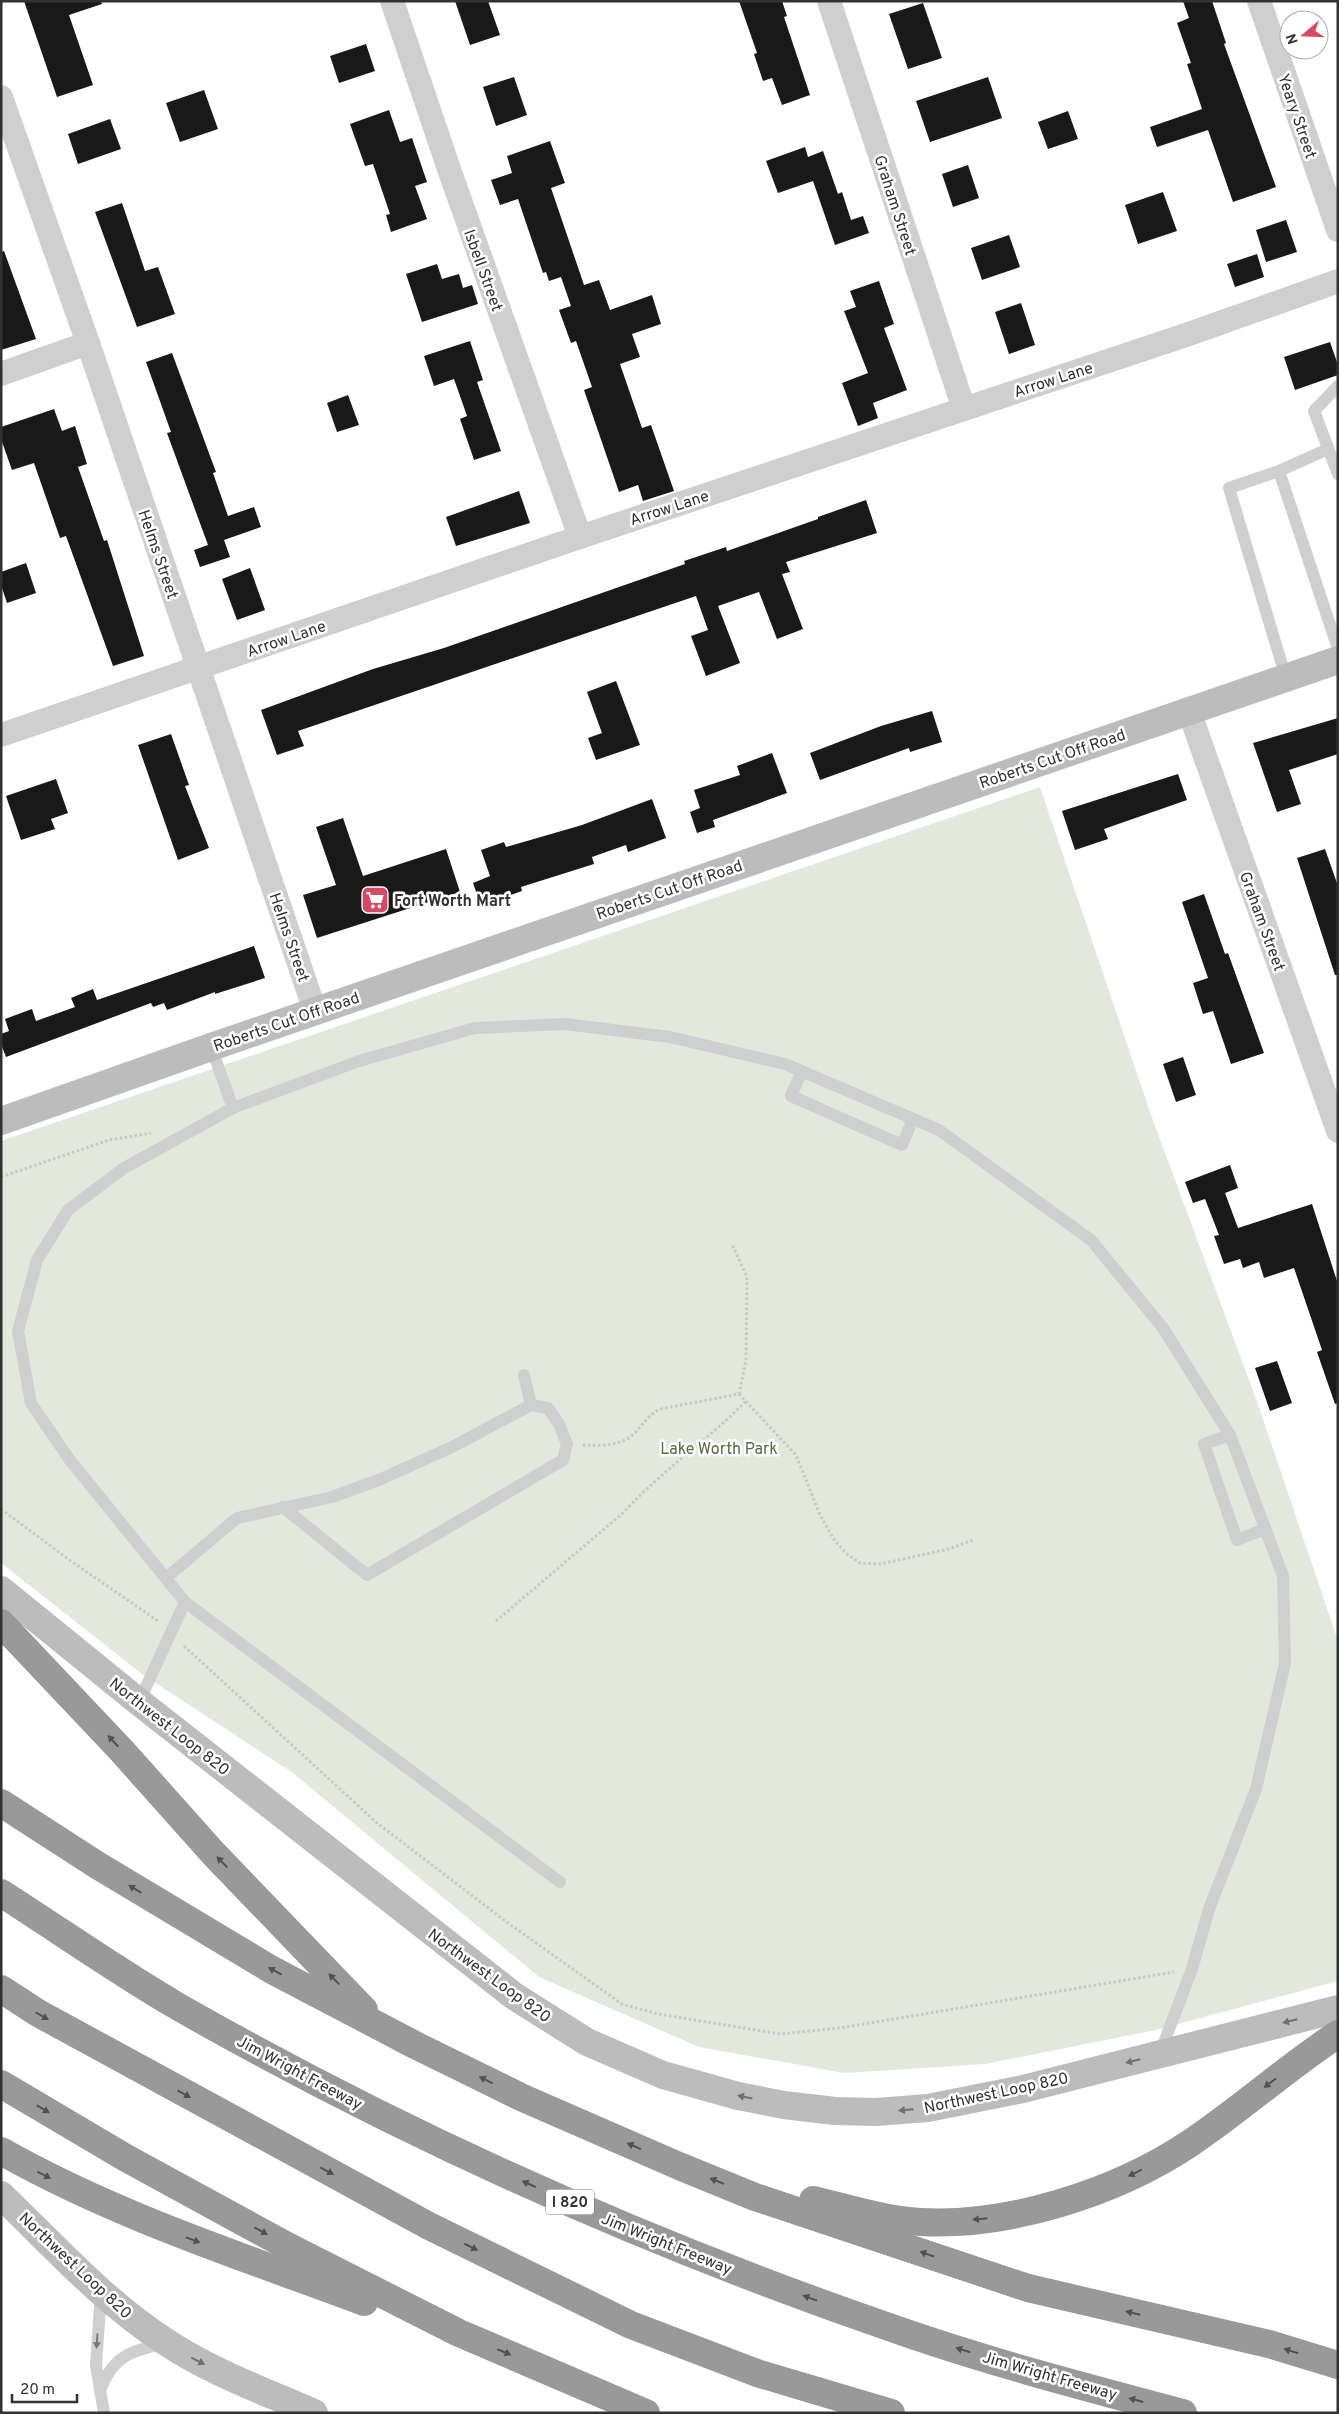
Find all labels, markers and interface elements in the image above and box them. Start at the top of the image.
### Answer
north arrow [1279,10,1329,60]
text: N [1283,31,1303,46]
street label: Yeary Street [1272,72,1320,162]
street label: Graham Street [868,153,920,258]
street label: Isbell Street [458,227,506,314]
street label: Arrow Lane [1011,359,1096,403]
street label: Arrow Lane [627,487,712,531]
street label: Helms Street [133,507,182,602]
street label: Arrow Lane [245,617,329,663]
street label: Roberts Cut Off Road [977,725,1128,794]
street label: Roberts Cut Off Road [594,856,745,925]
street label: Graham Street [1234,869,1288,974]
supermarket icon: Fort Worth Mart [360,885,390,915]
street label: Helms Street [264,890,313,985]
place label: Fort Worth Mart [394,892,511,912]
street label: Roberts Cut Off Road [211,988,362,1057]
park label: Lake Worth Park [660,1440,778,1460]
street label: Northwest Loop 820 [105,1674,233,1781]
one-way arrow [107,1736,119,1748]
one-way arrow [216,1856,228,1868]
one-way arrow [129,1884,142,1893]
street label: Northwest Loop 820 [423,1925,554,2028]
one-way arrow [269,1967,282,1976]
one-way arrow [328,1974,340,1986]
one-way arrow [35,2011,48,2020]
one-way arrow [1283,2017,1298,2025]
street label: Jim Wright Freeway [233,2032,365,2115]
one-way arrow [1125,2057,1140,2065]
street label: Northwest Loop 820 [922,2069,1071,2119]
one-way arrow [479,2076,493,2084]
one-way arrow [1263,2078,1277,2088]
one-way arrow [177,2090,191,2098]
one-way arrow [737,2093,752,2101]
one-way arrow [36,2105,49,2114]
one-way arrow [898,2106,914,2114]
one-way arrow [627,2142,641,2150]
one-way arrow [320,2167,334,2175]
one-way arrow [1128,2170,1142,2178]
one-way arrow [36,2171,51,2179]
one-way arrow [710,2177,724,2185]
one-way arrow [522,2180,536,2188]
road number: I 820 [546,2190,594,2214]
street label: Northwest Loop 820 [14,2209,135,2324]
street label: Jim Wright Freeway [598,2209,735,2280]
one-way arrow [972,2215,988,2223]
one-way arrow [254,2227,267,2236]
one-way arrow [185,2237,200,2244]
one-way arrow [464,2243,478,2251]
one-way arrow [919,2250,934,2258]
one-way arrow [802,2294,817,2301]
one-way arrow [1126,2309,1141,2317]
one-way arrow [93,2333,101,2349]
one-way arrow [956,2346,971,2354]
one-way arrow [1284,2347,1299,2354]
street label: Jim Wright Freeway [980,2348,1119,2406]
one-way arrow [496,2349,511,2357]
one-way arrow [191,2357,205,2365]
scale bar [12,2372,78,2404]
text: 20 m [20,2381,55,2400]
one-way arrow [1129,2396,1144,2404]

